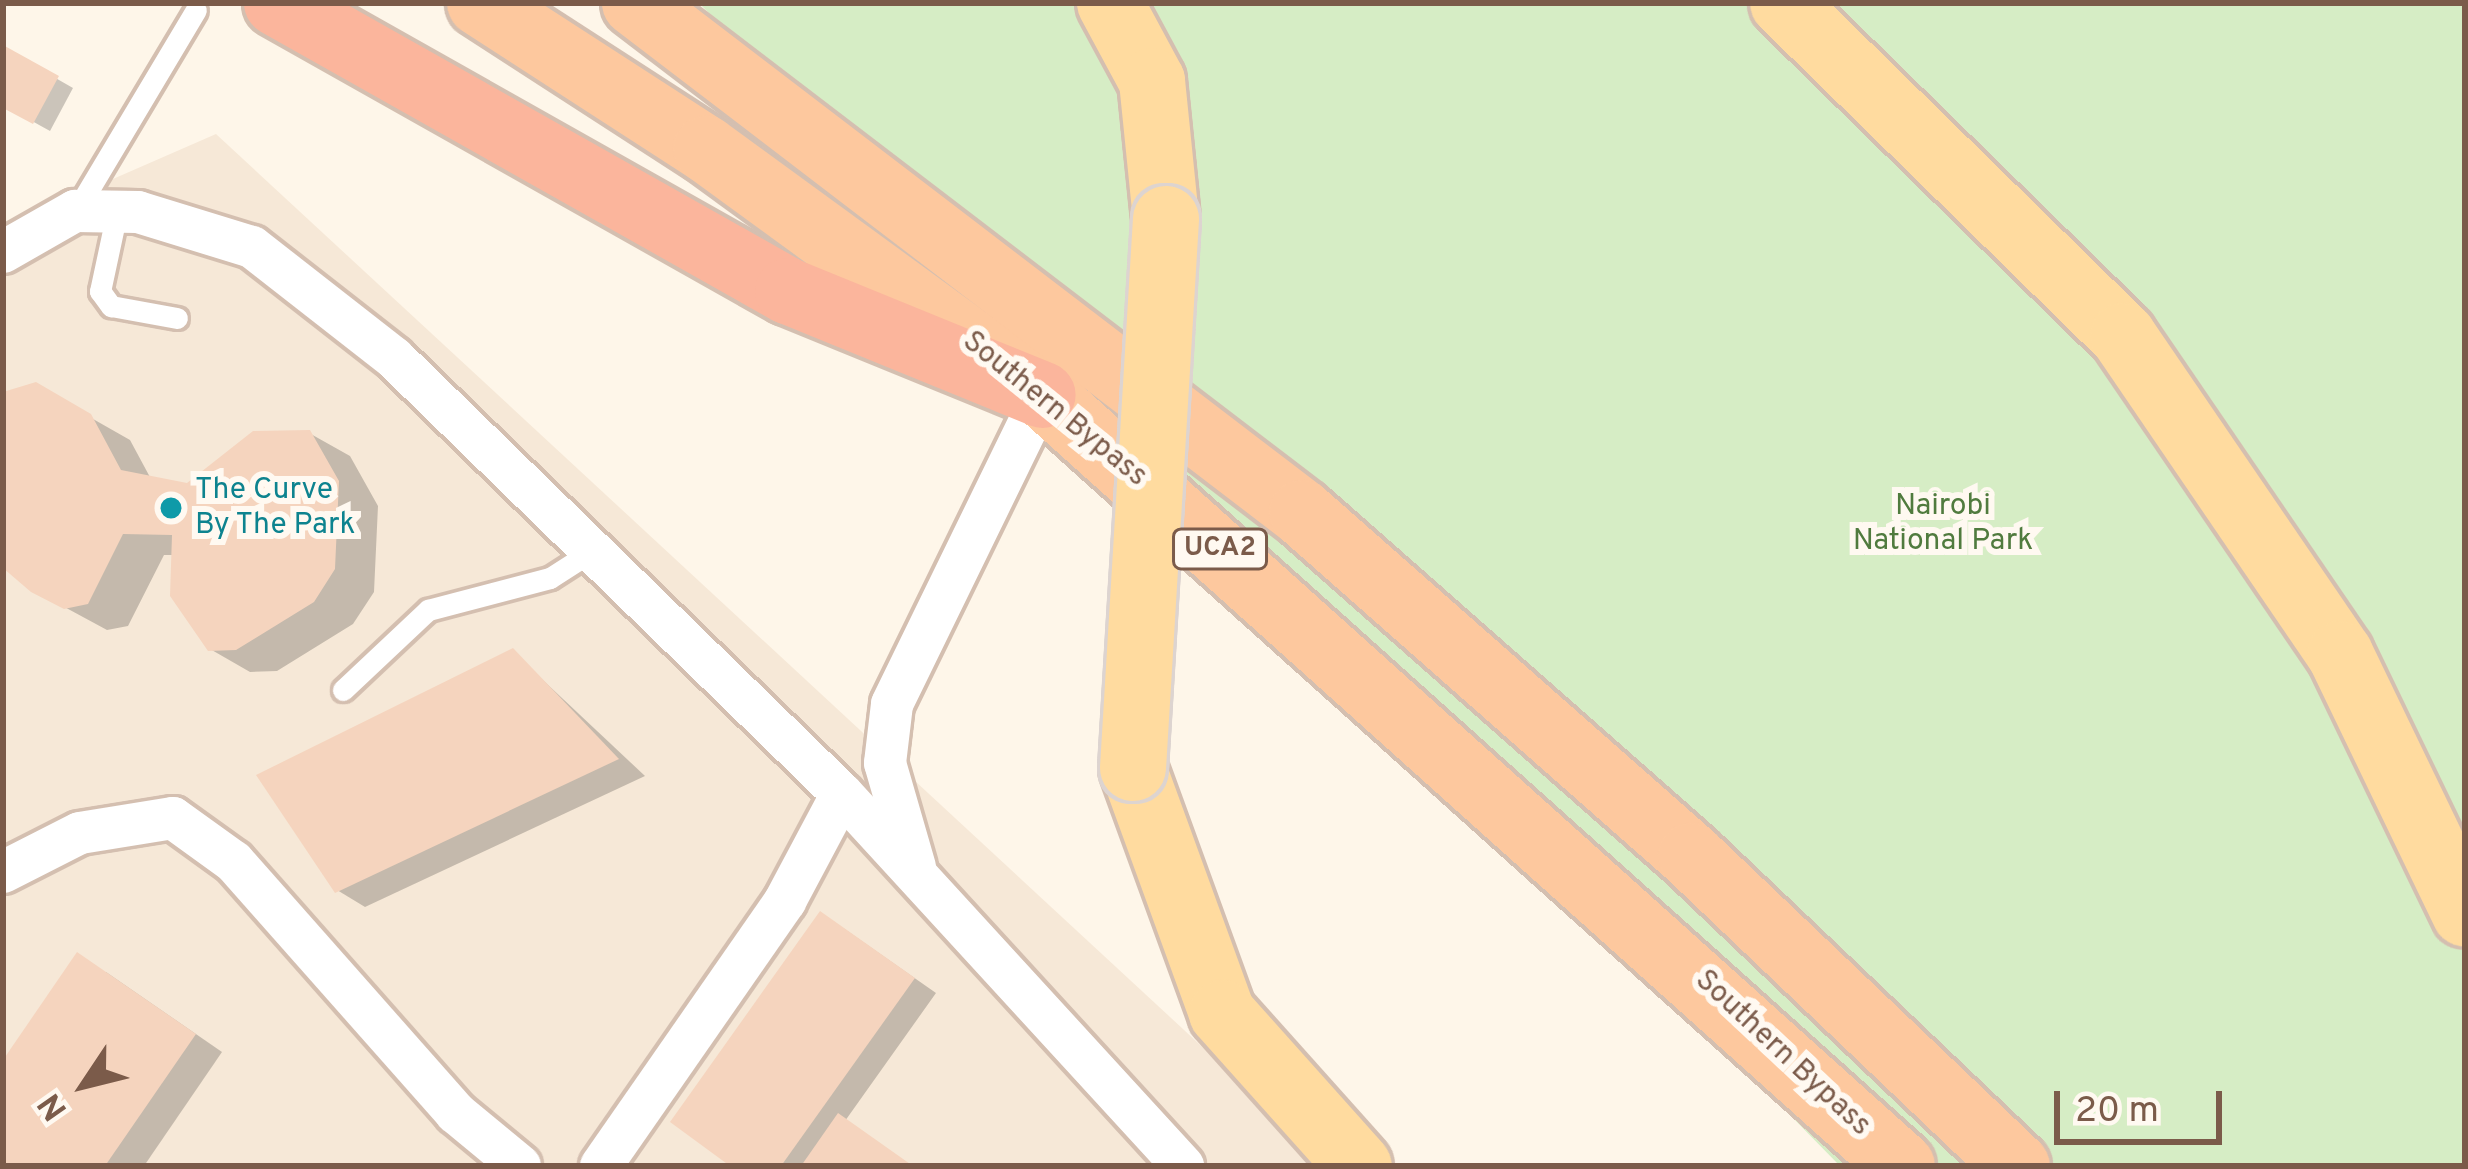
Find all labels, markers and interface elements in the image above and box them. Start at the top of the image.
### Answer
street label: Southern Bypass [954,324,1154,496]
place label: The Curve By The Park [195,473,357,544]
park label: Nairobi National Park [1853,489,2033,560]
marker: The Curve By The Park [158,495,184,521]
road number: UCA2 [1172,528,1268,570]
street label: Southern Bypass [1687,963,1877,1145]
north arrow [24,1025,144,1145]
scale bar [2060,1067,2228,1141]
text: N [31,1084,79,1127]
text: 20 m [2075,1089,2159,1135]

